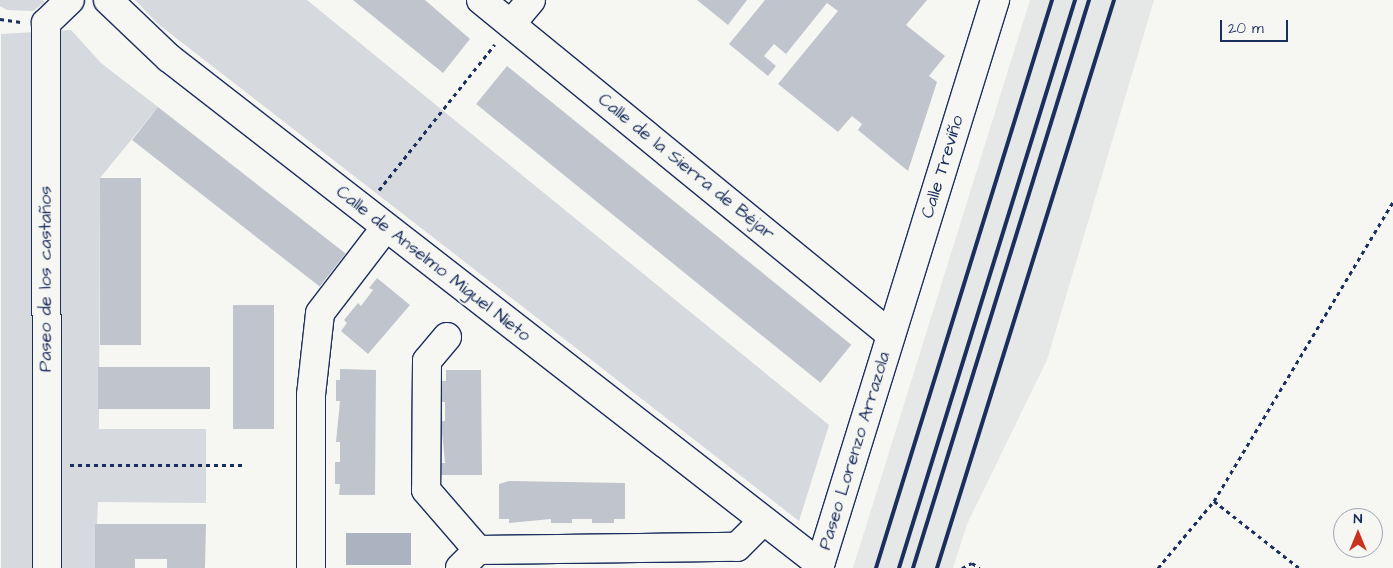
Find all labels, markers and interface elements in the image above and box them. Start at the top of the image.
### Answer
scale bar [1223,10,1290,42]
text: 20 m [1228,18,1264,39]
street label: Calle de la Sierra de Béjar [593,89,779,245]
street label: Calle Treviño [917,113,969,221]
street label: Calle de Anselmo Miguel Nieto [331,181,535,347]
street label: Paseo de los castaños [35,186,57,372]
street label: Paseo Lorenzo Arrazola [815,349,895,553]
north arrow [1333,508,1383,558]
text: N [1354,509,1362,529]

